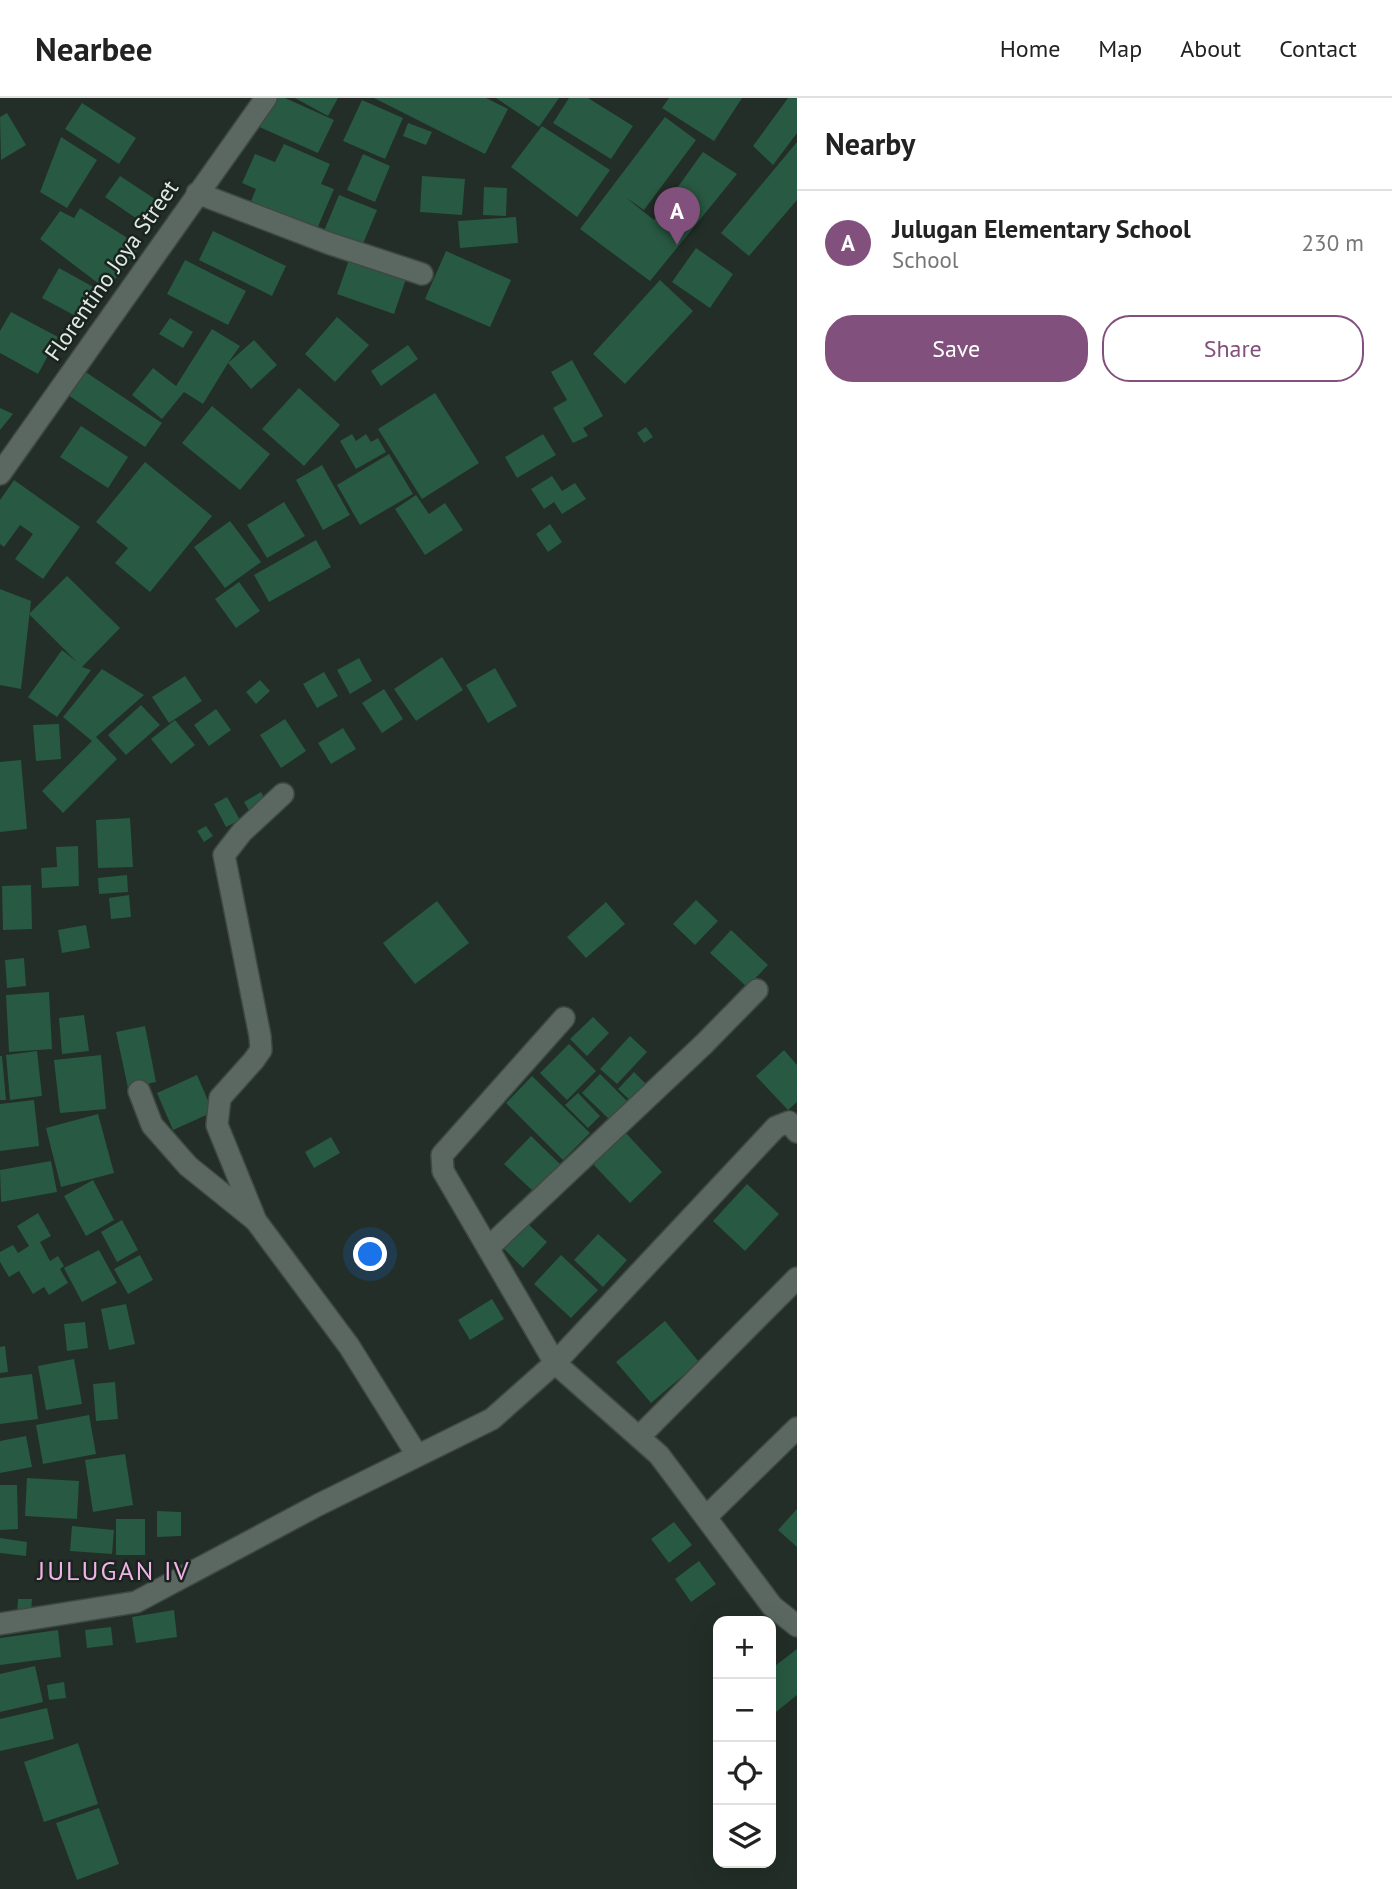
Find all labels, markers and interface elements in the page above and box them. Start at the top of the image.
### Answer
text: Nearbee [35,27,152,70]
text: Home [1000,33,1060,64]
text: Map [1098,33,1142,64]
text: About [1180,33,1241,64]
text: Contact [1279,33,1357,64]
text: Nearby [825,124,915,163]
street label: Florentino Joya Street [38,174,184,366]
pin: A [654,187,700,245]
text: Julugan Elementary School [892,212,1191,245]
text: A [841,228,855,257]
text: 230 m [1302,228,1364,257]
text: School [892,245,959,274]
button: Save [825,315,1088,382]
button: Share [1102,315,1364,382]
your location [353,1237,387,1271]
district label: JULUGAN IV [37,1554,190,1587]
map controls [713,1616,776,1868]
button: + [713,1616,776,1679]
button: − [713,1679,776,1742]
button: locate [713,1742,776,1805]
button: layers [713,1805,776,1868]

